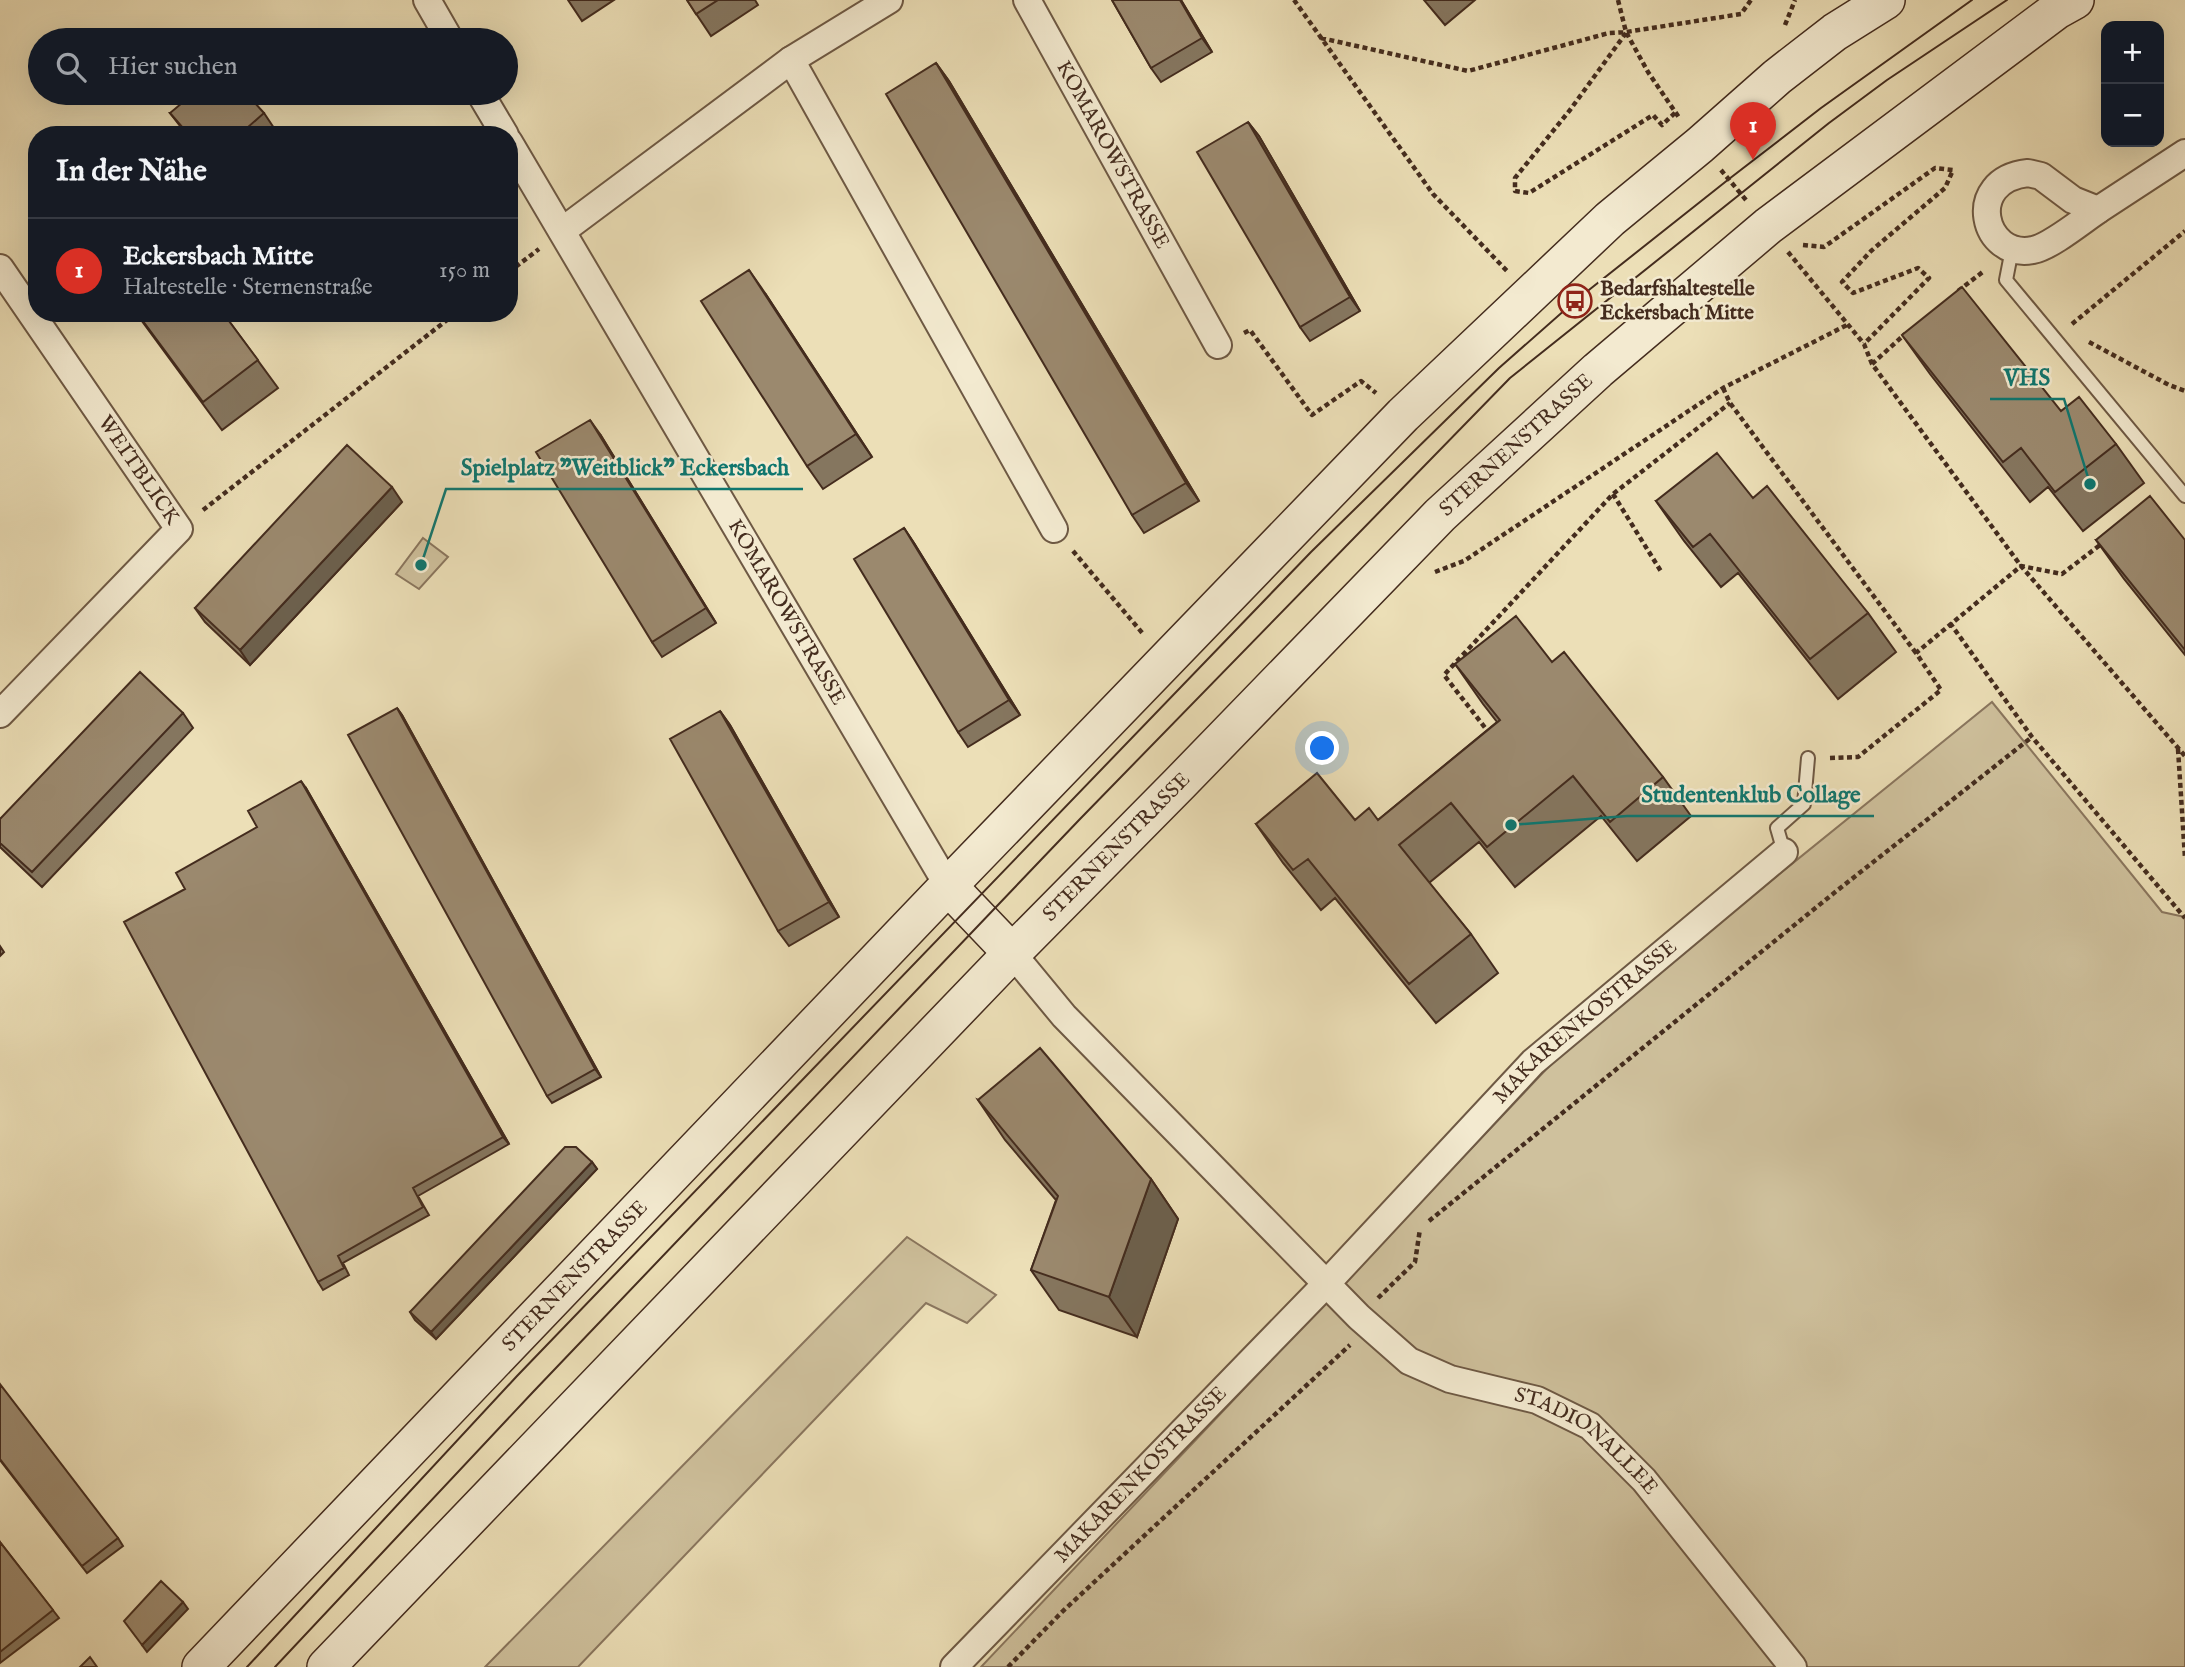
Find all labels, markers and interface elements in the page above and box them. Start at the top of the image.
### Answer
map controls [2101,21,2164,147]
button: + [2101,21,2164,84]
search box [28,28,518,105]
icon: search [52,48,90,86]
text: Hier suchen [108,50,238,83]
street label: KOMAROWSTRASSE [1050,56,1176,254]
button: − [2101,84,2164,147]
pin: 1 [1730,102,1776,160]
text: In der Nähe [56,153,207,191]
text: Eckersbach Mitte [123,240,313,273]
text: 1 [75,256,83,285]
text: 150 m [439,256,490,285]
text: Haltestelle · Sternenstraße [123,273,373,302]
place label: Bedarfshaltestelle Eckersbach Mitte [1600,276,1755,327]
bus stop icon: Bedarfshaltestelle Eckersbach Mitte [1556,282,1594,320]
callout: VHS [1990,355,2064,399]
text: VHS [2003,364,2050,393]
street label: STERNENSTRASSE [1434,368,1599,522]
street label: WEITBLICK [92,410,186,531]
callout: Spielplatz "Weitblick" Eckersbach [446,445,803,489]
text: Spielplatz "Weitblick" Eckersbach [461,454,790,483]
street label: KOMAROWSTRASSE [721,514,852,710]
your location [1305,731,1339,765]
street label: STERNENSTRASSE [1037,767,1196,928]
callout: Studentenklub Collage [1627,772,1874,816]
text: Studentenklub Collage [1641,781,1861,810]
street label: MAKARENKOSTRASSE [1487,934,1683,1110]
street label: STERNENSTRASSE [496,1195,654,1357]
street label: MAKARENKOSTRASSE [1049,1381,1233,1569]
street label: STADIONALLEE [1512,1382,1664,1500]

